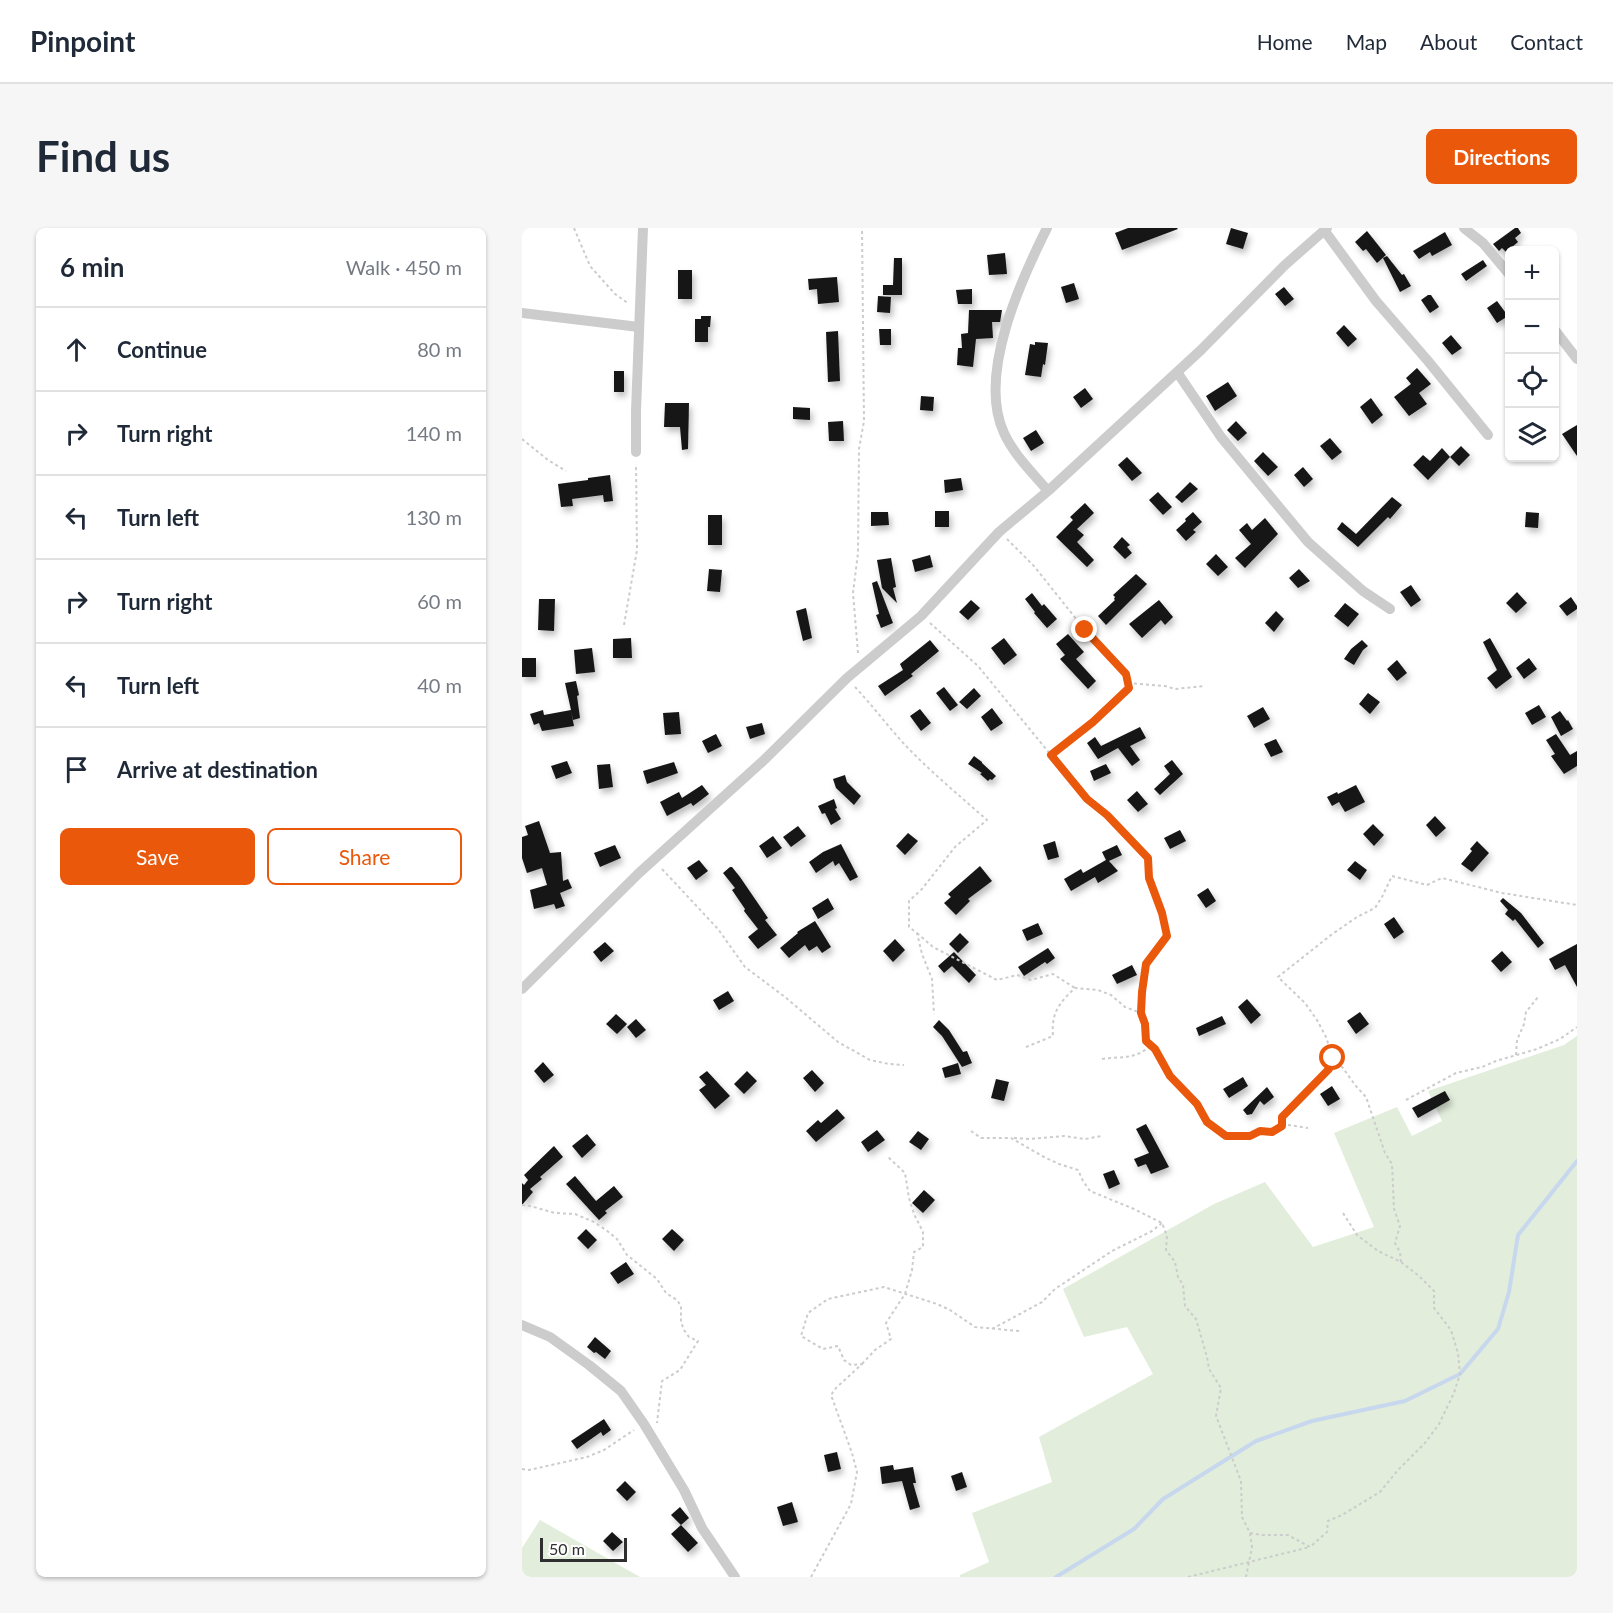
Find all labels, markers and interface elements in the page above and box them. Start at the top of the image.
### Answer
text: Pinpoint [30,24,135,58]
text: Home [1257,29,1313,54]
text: Map [1346,29,1387,54]
text: About [1420,29,1477,54]
text: Contact [1510,29,1583,54]
button: Directions [1426,129,1577,184]
text: Find us [36,131,170,181]
map controls [1505,246,1559,462]
button: + [1505,246,1559,300]
text: 6 min [60,251,124,283]
text: Walk · 450 m [346,255,462,279]
button: − [1505,300,1559,354]
icon: ahead [60,333,93,366]
text: Continue [117,336,207,363]
text: 80 m [417,337,462,361]
button: locate [1505,354,1559,408]
button: layers [1505,408,1559,462]
icon: right [60,417,93,450]
text: Turn right [117,420,212,447]
text: 140 m [406,421,462,445]
icon: left [60,501,93,534]
text: Turn left [117,504,199,531]
text: 130 m [406,505,462,529]
icon: right [60,585,93,618]
text: Turn right [117,588,212,615]
text: 60 m [417,589,462,613]
route end [1071,616,1097,642]
icon: left [60,669,93,702]
text: Turn left [117,672,199,699]
text: 40 m [417,673,462,697]
icon: arrive [60,753,93,786]
text: Arrive at destination [117,756,318,783]
button: Save [60,828,255,885]
button: Share [267,828,462,885]
route start [1319,1044,1345,1070]
scale bar [540,1535,627,1562]
text: 50 m [549,1539,585,1558]

